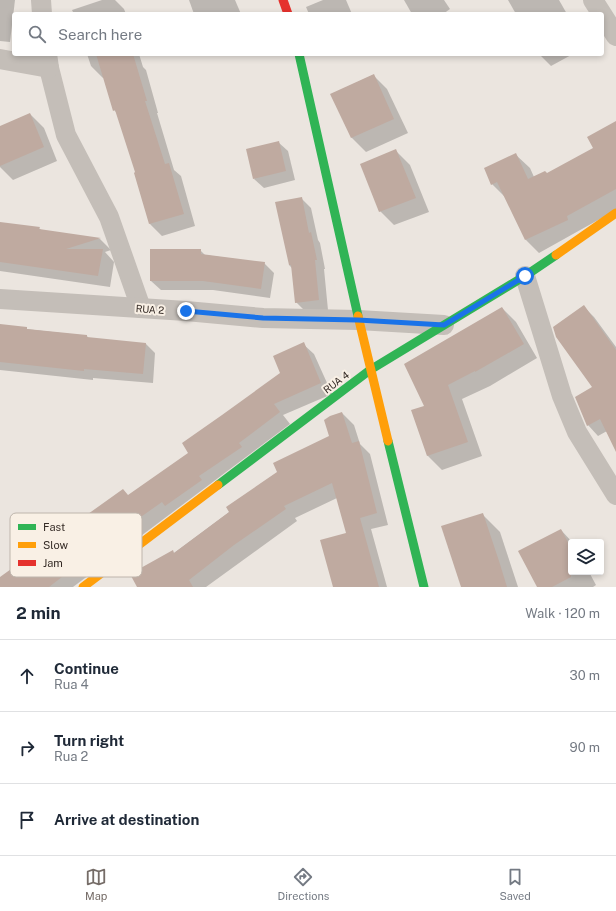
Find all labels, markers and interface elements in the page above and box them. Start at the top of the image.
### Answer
search box [12,12,604,56]
icon: search [26,23,48,45]
text: Search here [58,26,142,43]
route start [516,267,534,285]
street label: RUA 2 [135,302,165,316]
route end [177,302,195,320]
street label: RUA 4 [321,368,351,396]
legend [10,513,142,577]
text: Fast [43,521,65,533]
text: Slow [43,539,69,551]
map controls [568,539,604,575]
button: layers [568,539,604,575]
text: Jam [43,557,63,569]
text: 2 min [16,603,61,623]
text: Walk · 120 m [525,606,600,621]
text: Continue [54,660,119,677]
icon: ahead [16,665,38,687]
text: 30 m [570,668,600,683]
text: Rua 4 [54,677,89,692]
text: Turn right [54,732,124,749]
icon: right [16,737,38,759]
text: 90 m [570,740,600,755]
text: Rua 2 [54,749,88,764]
icon: arrive [16,809,38,831]
text: Arrive at destination [54,811,199,828]
tab: Map [85,866,107,902]
tab: Directions [278,866,329,902]
tab: Saved [499,866,531,902]

